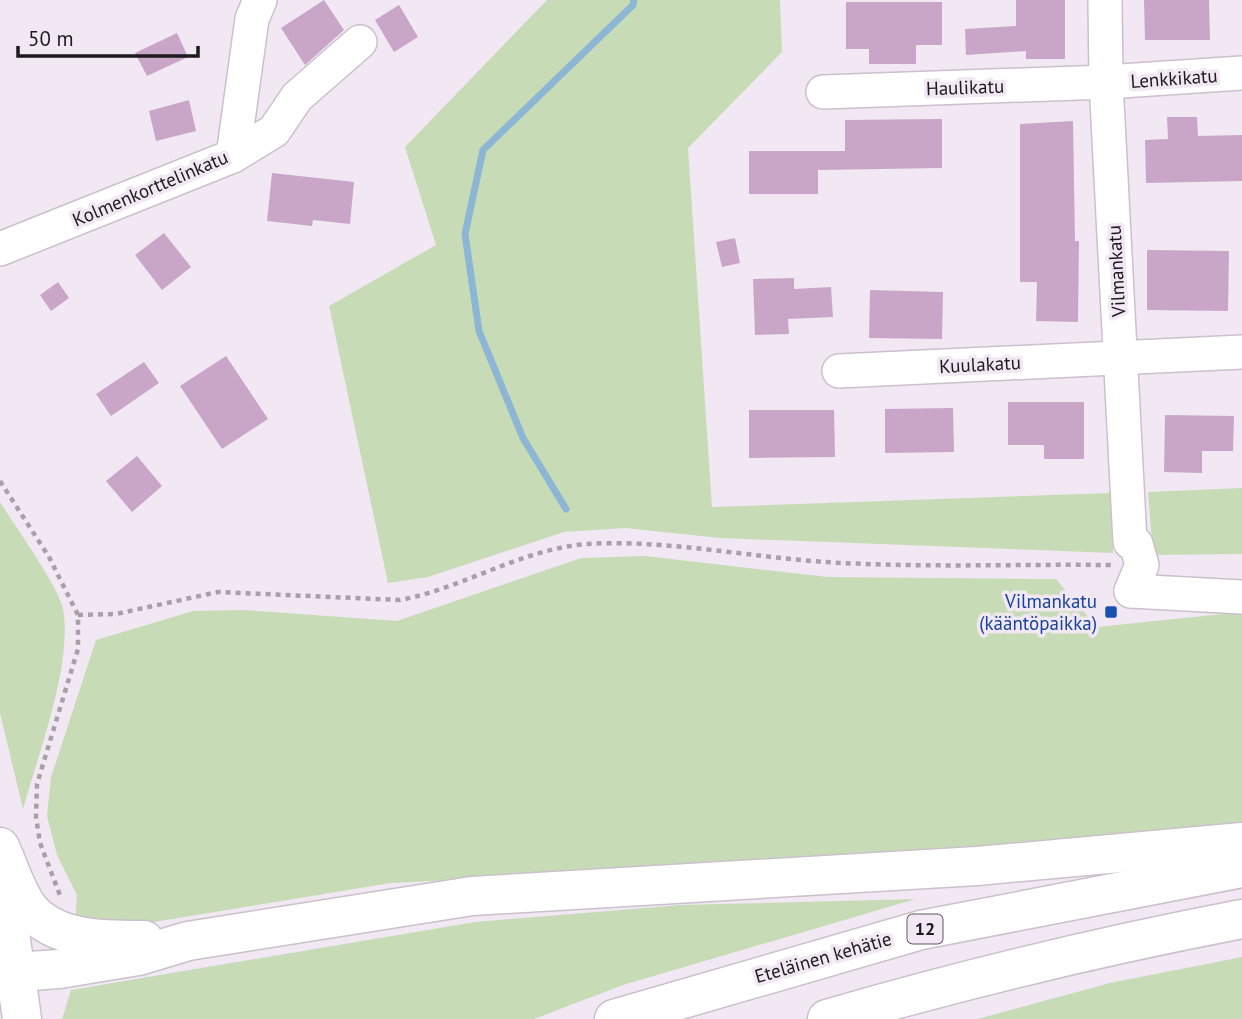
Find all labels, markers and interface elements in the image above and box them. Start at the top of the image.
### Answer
scale bar [18,14,198,58]
text: 50 m [28,25,74,52]
street label: Lenkkikatu [1130,63,1218,93]
street label: Haulikatu [925,74,1005,100]
street label: Kolmenkorttelinkatu [69,144,231,232]
street label: Vilmankatu [1102,224,1130,319]
street label: Kuulakatu [939,350,1021,378]
place label: Vilmankatu (kääntöpaikka) [979,589,1097,635]
marker: Vilmankatu (kääntöpaikka) [1103,604,1119,620]
road number: 12 [908,914,942,944]
street label: Eteläinen kehätie [752,926,894,988]

